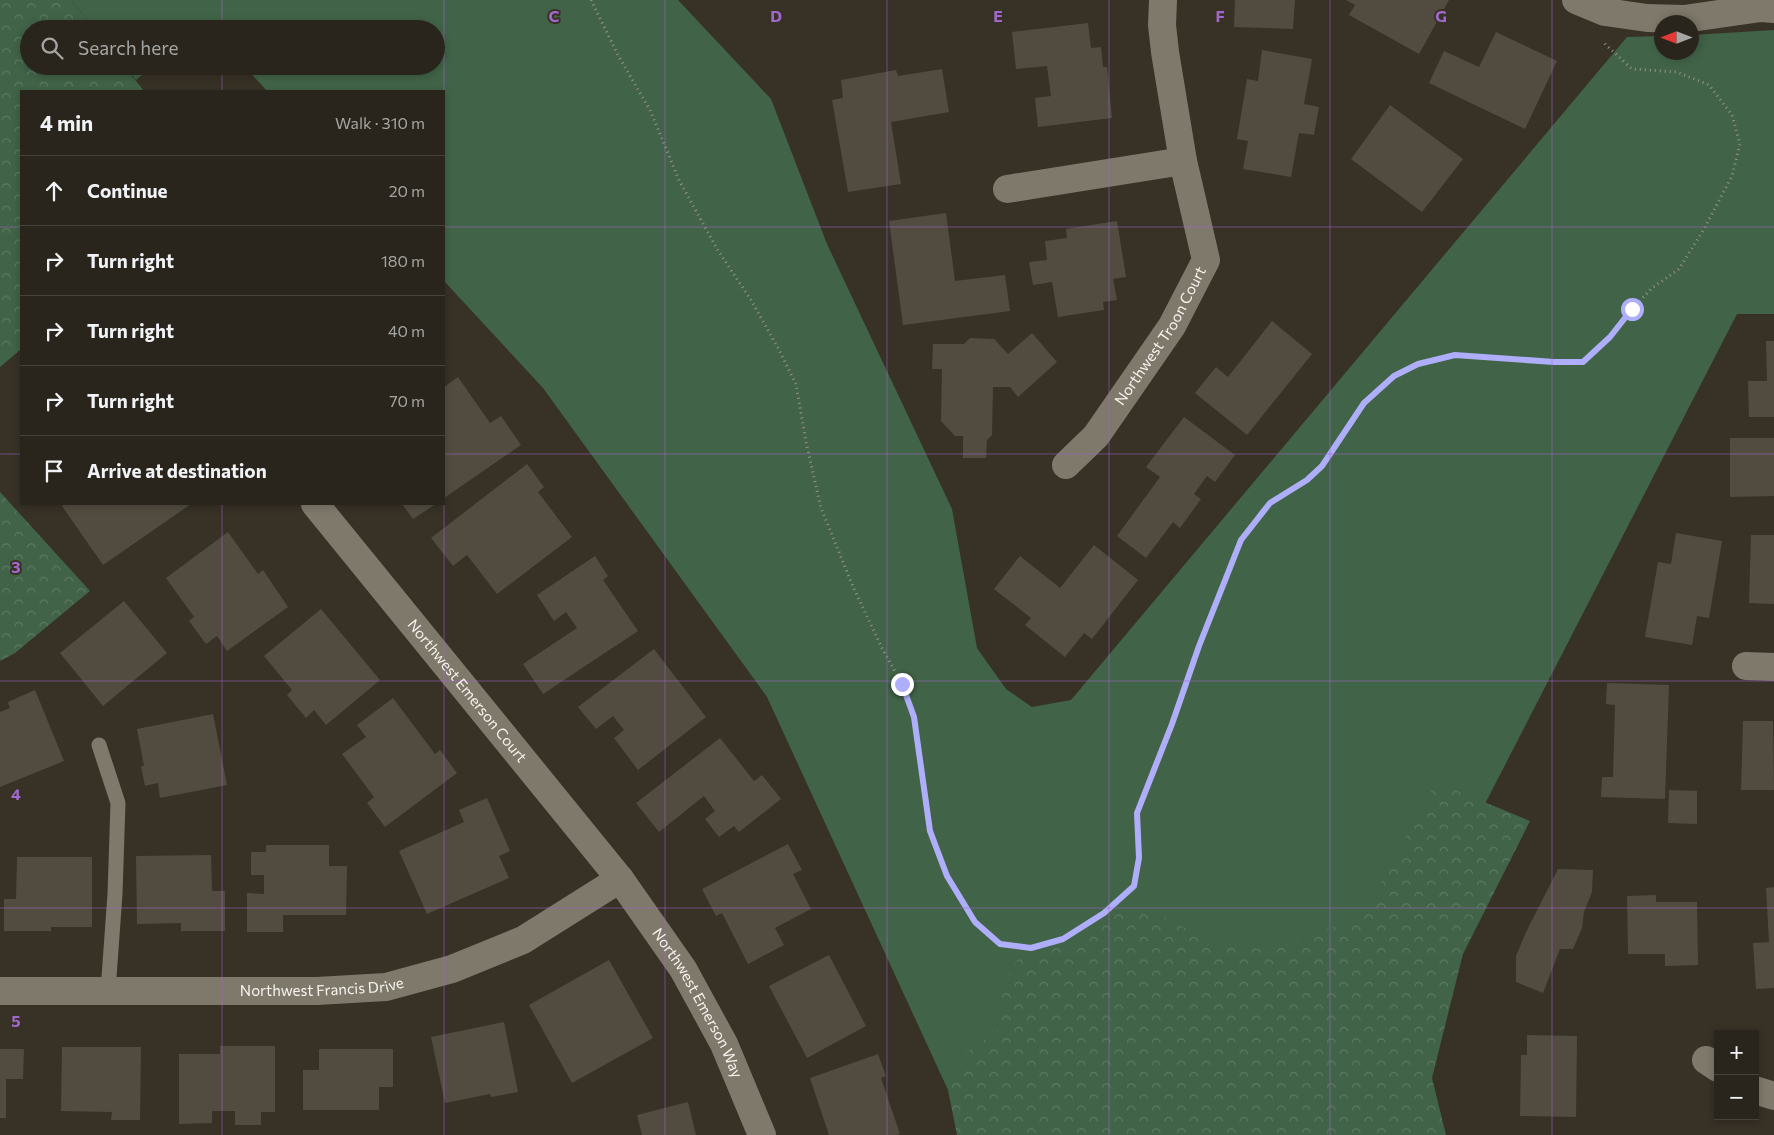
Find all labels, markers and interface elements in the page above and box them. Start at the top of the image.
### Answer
text: C [549,6,560,25]
text: D [770,6,782,25]
text: E [993,6,1003,25]
text: F [1215,6,1225,25]
text: G [1435,6,1447,25]
north arrow [1654,15,1699,60]
search box [20,20,445,75]
icon: search [38,34,66,62]
text: Search here [78,36,178,59]
text: 4 min [40,110,93,135]
text: Walk · 310 m [335,113,425,132]
icon: ahead [40,177,68,205]
text: Continue [87,179,167,202]
text: 20 m [389,181,425,200]
icon: right [40,247,68,275]
text: Turn right [87,249,174,272]
text: 180 m [381,251,425,270]
street label: Northwest Troon Court [1110,263,1209,408]
route start [1621,298,1644,321]
icon: right [40,317,68,345]
text: Turn right [87,319,174,342]
text: 40 m [388,321,425,340]
icon: right [40,387,68,415]
text: Turn right [87,389,174,412]
text: 70 m [389,391,425,410]
icon: arrive [40,457,68,485]
text: Arrive at destination [87,459,267,482]
text: 3 [11,557,21,576]
street label: Northwest Emerson Court [404,615,531,765]
route end [891,673,914,696]
text: 4 [11,784,21,803]
street label: Northwest Emerson Way [649,924,747,1080]
street label: Northwest Francis Drive [240,973,406,999]
text: 5 [11,1011,21,1030]
map controls [1714,1030,1759,1120]
button: + [1714,1030,1759,1075]
button: − [1714,1075,1759,1120]

